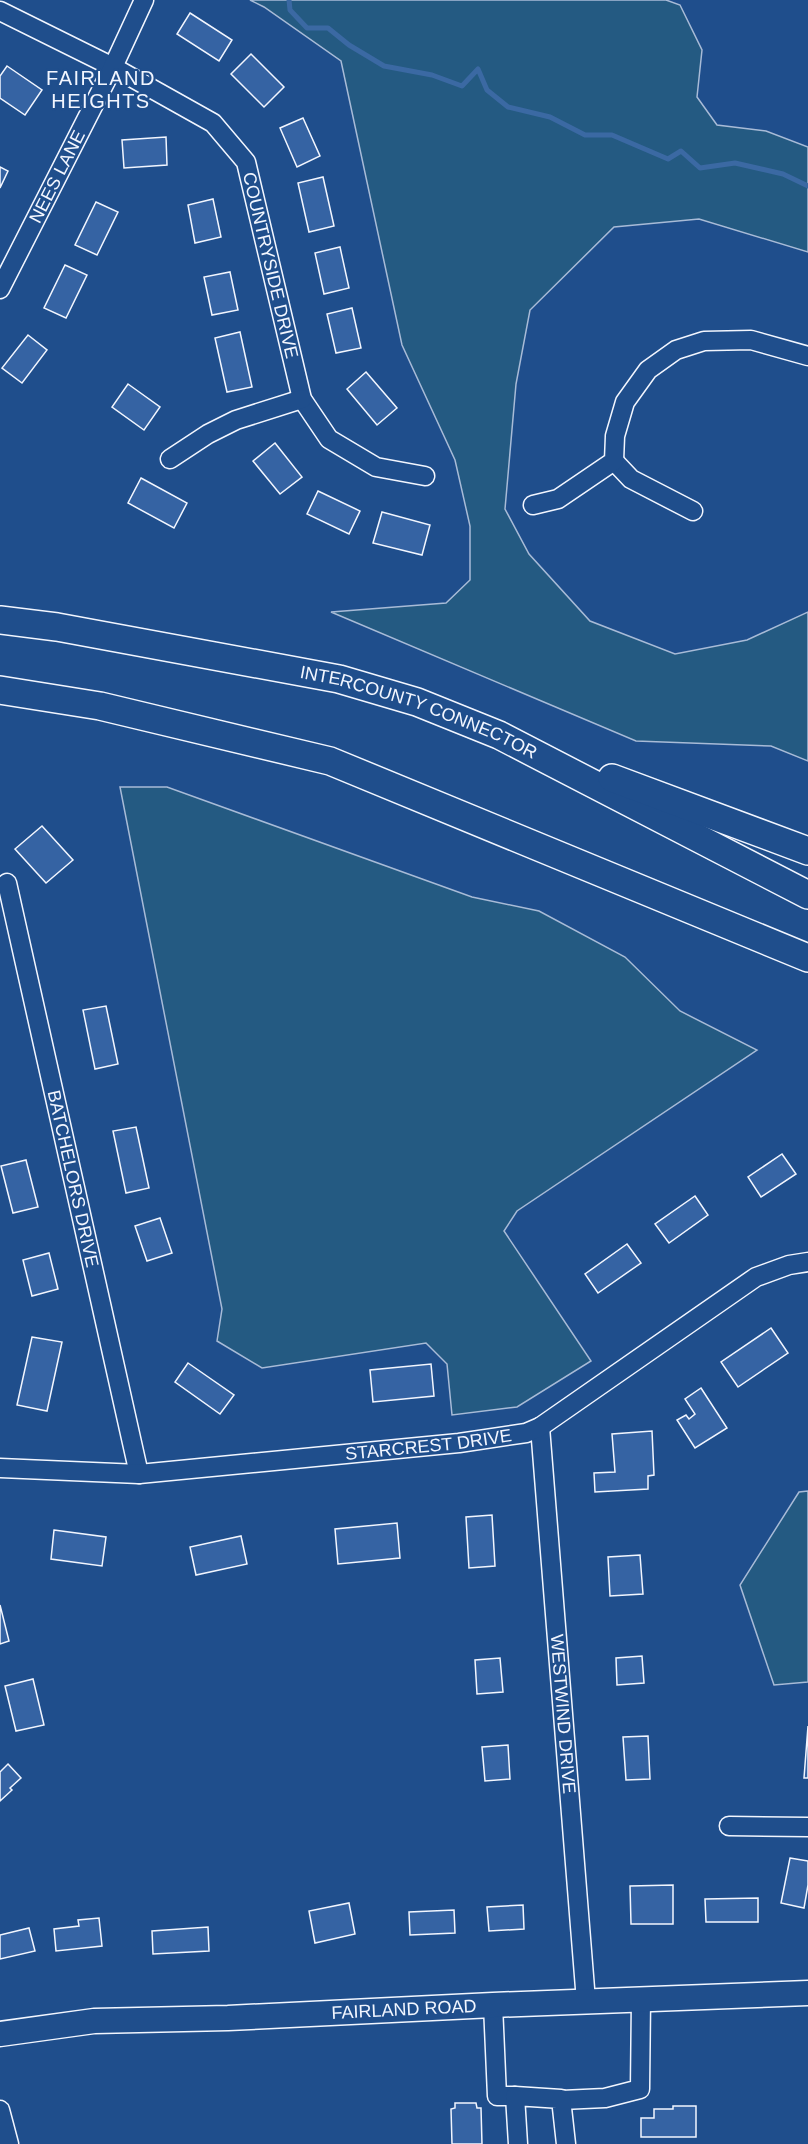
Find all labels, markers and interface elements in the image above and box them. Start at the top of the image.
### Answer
district label: FAIRLAND HEIGHTS [46,67,156,112]
street label: NEES LANE [25,127,89,226]
street label: COUNTRYSIDE DRIVE [239,170,302,360]
street label: INTERCOUNTY CONNECTOR [298,662,540,763]
street label: BATCHELORS DRIVE [44,1088,103,1269]
street label: STARCREST DRIVE [344,1425,513,1464]
street label: WESTWIND DRIVE [547,1633,579,1795]
street label: FAIRLAND ROAD [331,1996,477,2023]

